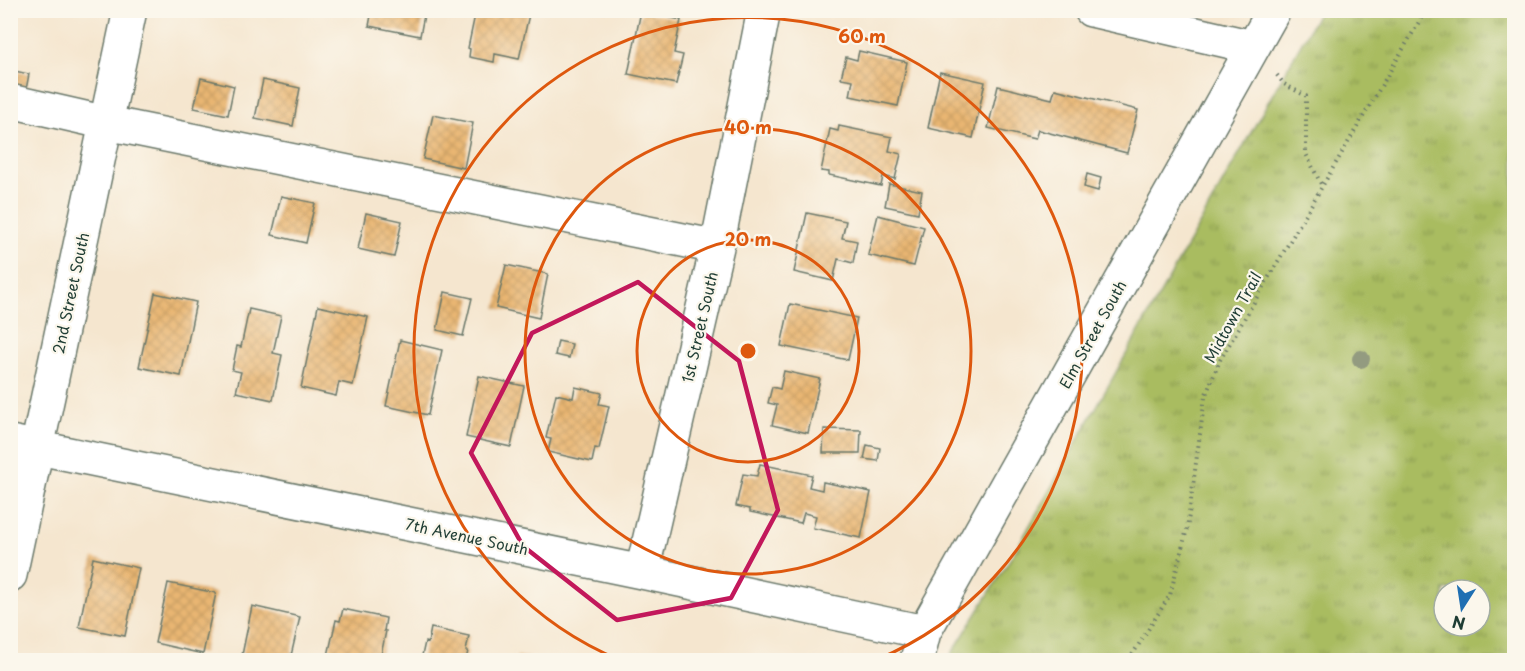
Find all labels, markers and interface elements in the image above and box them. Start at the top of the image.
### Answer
text: 60 m [838,22,886,49]
text: 40 m [724,113,772,140]
text: 20 m [725,225,771,252]
street label: 2nd Street South [46,230,94,356]
street label: Midtown Trail [1198,267,1266,367]
street label: 1st Street South [675,269,723,385]
street label: Elm Street South [1053,276,1131,392]
centre of rings [738,341,758,361]
street label: 7th Avenue South [403,512,531,560]
north arrow [1432,578,1492,638]
text: N [1450,611,1467,637]

